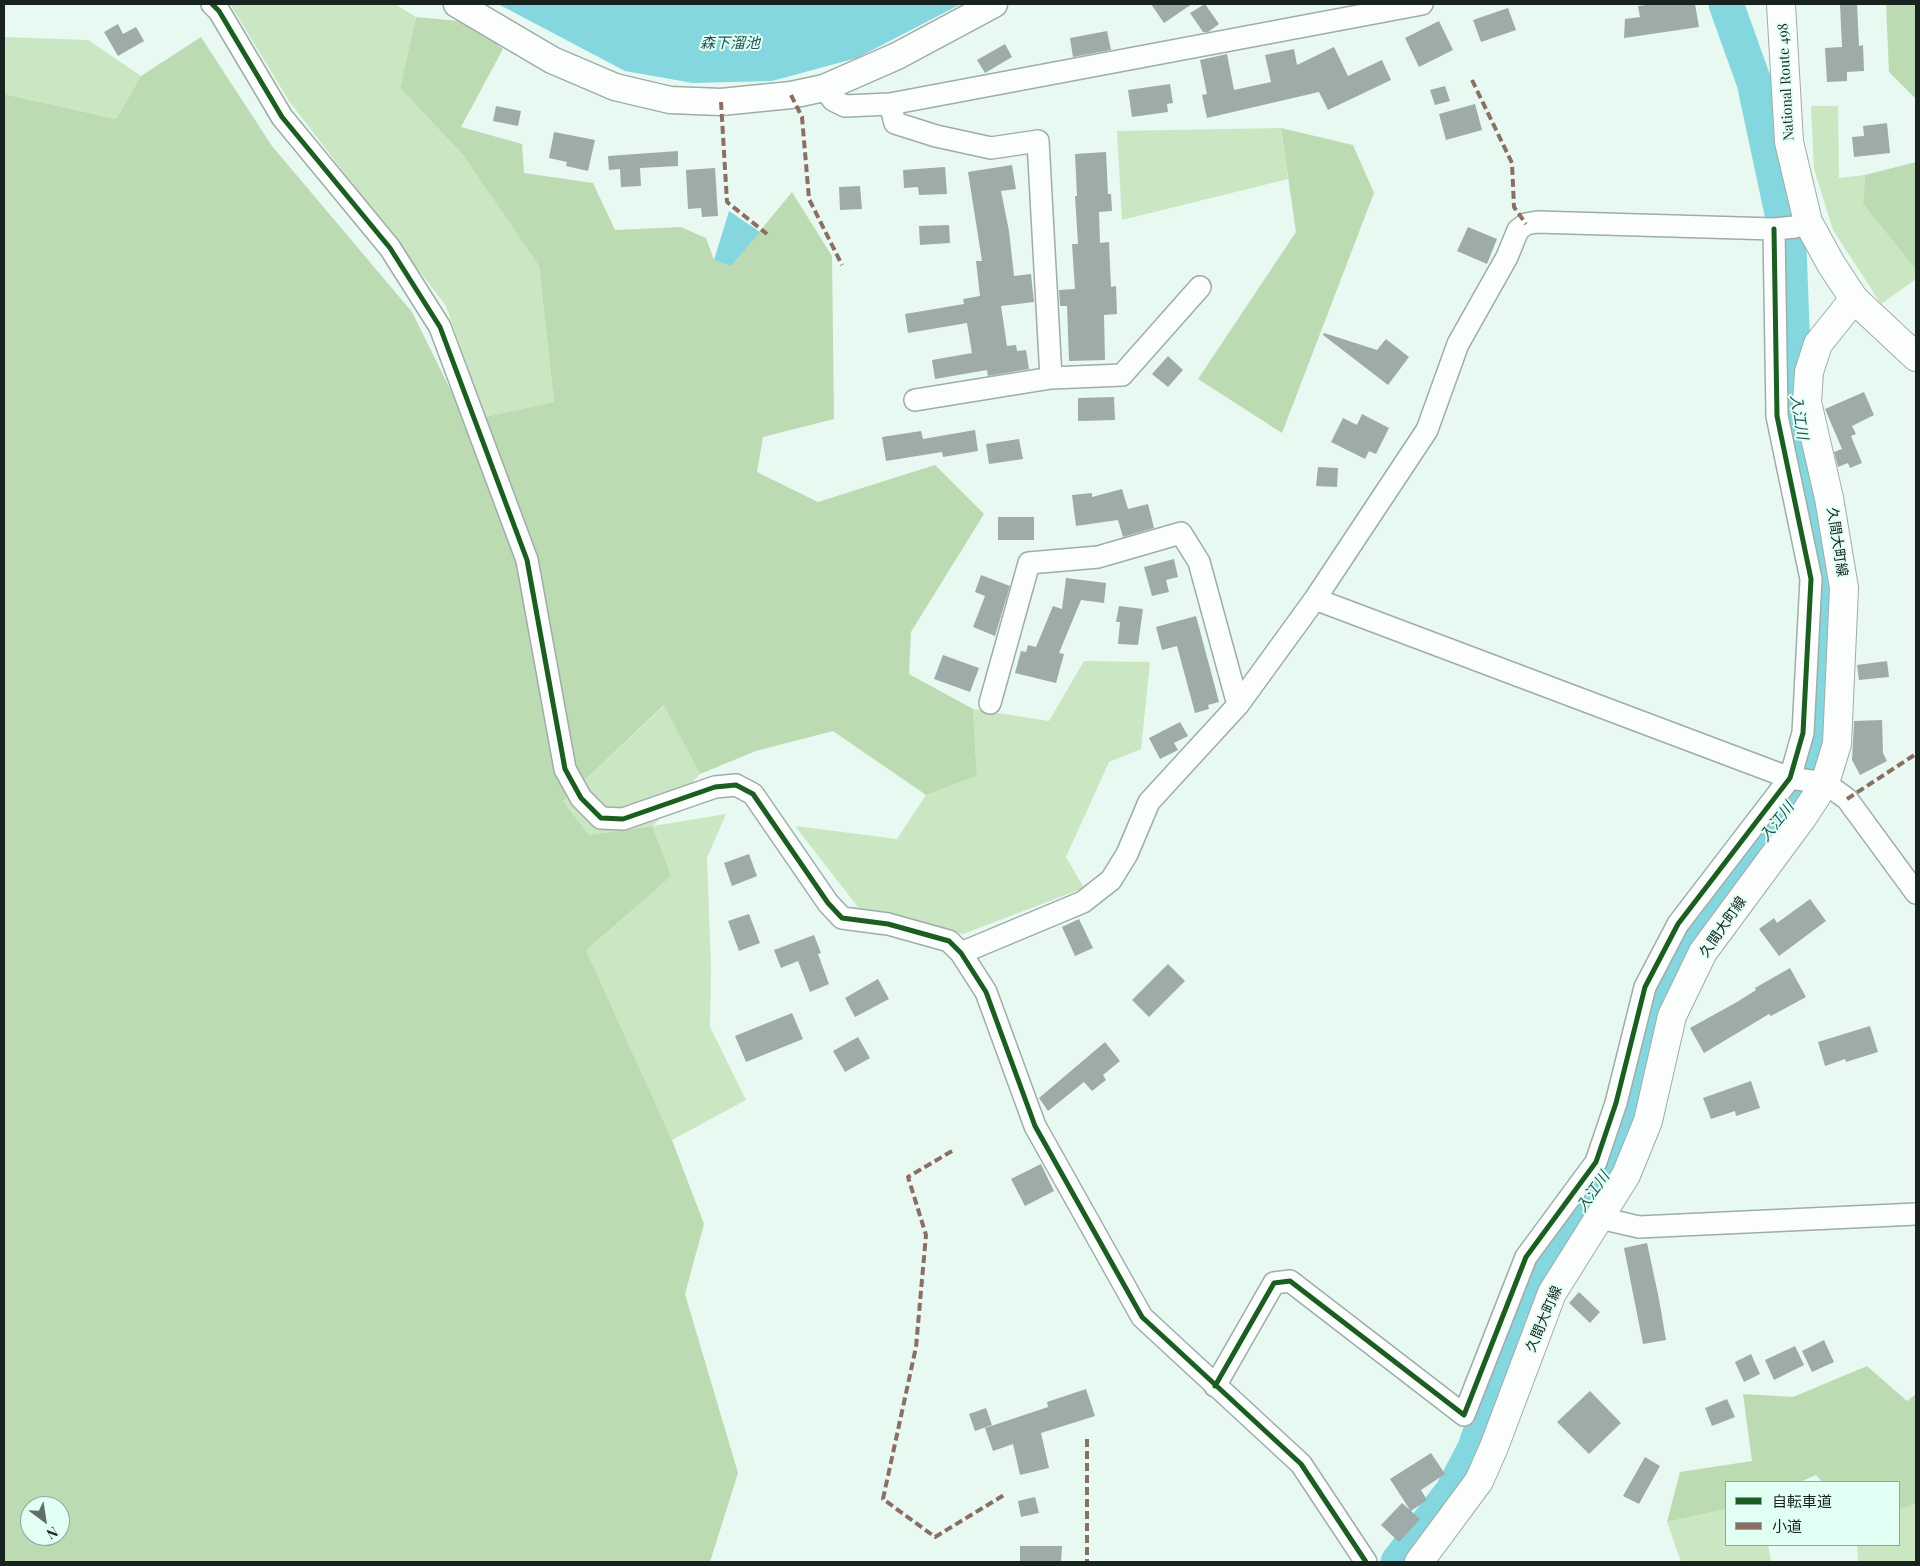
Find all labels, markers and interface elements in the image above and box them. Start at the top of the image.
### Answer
street label: National Route 498 [1775,23,1797,141]
water label: 森下溜池 [700,34,760,52]
water label: 入江川 [1787,393,1811,441]
street label: 久間大町線 [1823,506,1851,578]
water label: 入江川 [1756,799,1798,845]
street label: 久間大町線 [1696,894,1750,960]
water label: 入江川 [1573,1168,1613,1216]
street label: 久間大町線 [1523,1284,1565,1354]
legend [1725,1481,1900,1546]
text: 自転車道 [1772,1491,1832,1511]
north arrow [20,1496,70,1546]
text: 小道 [1772,1516,1802,1536]
text: N [43,1523,62,1544]

